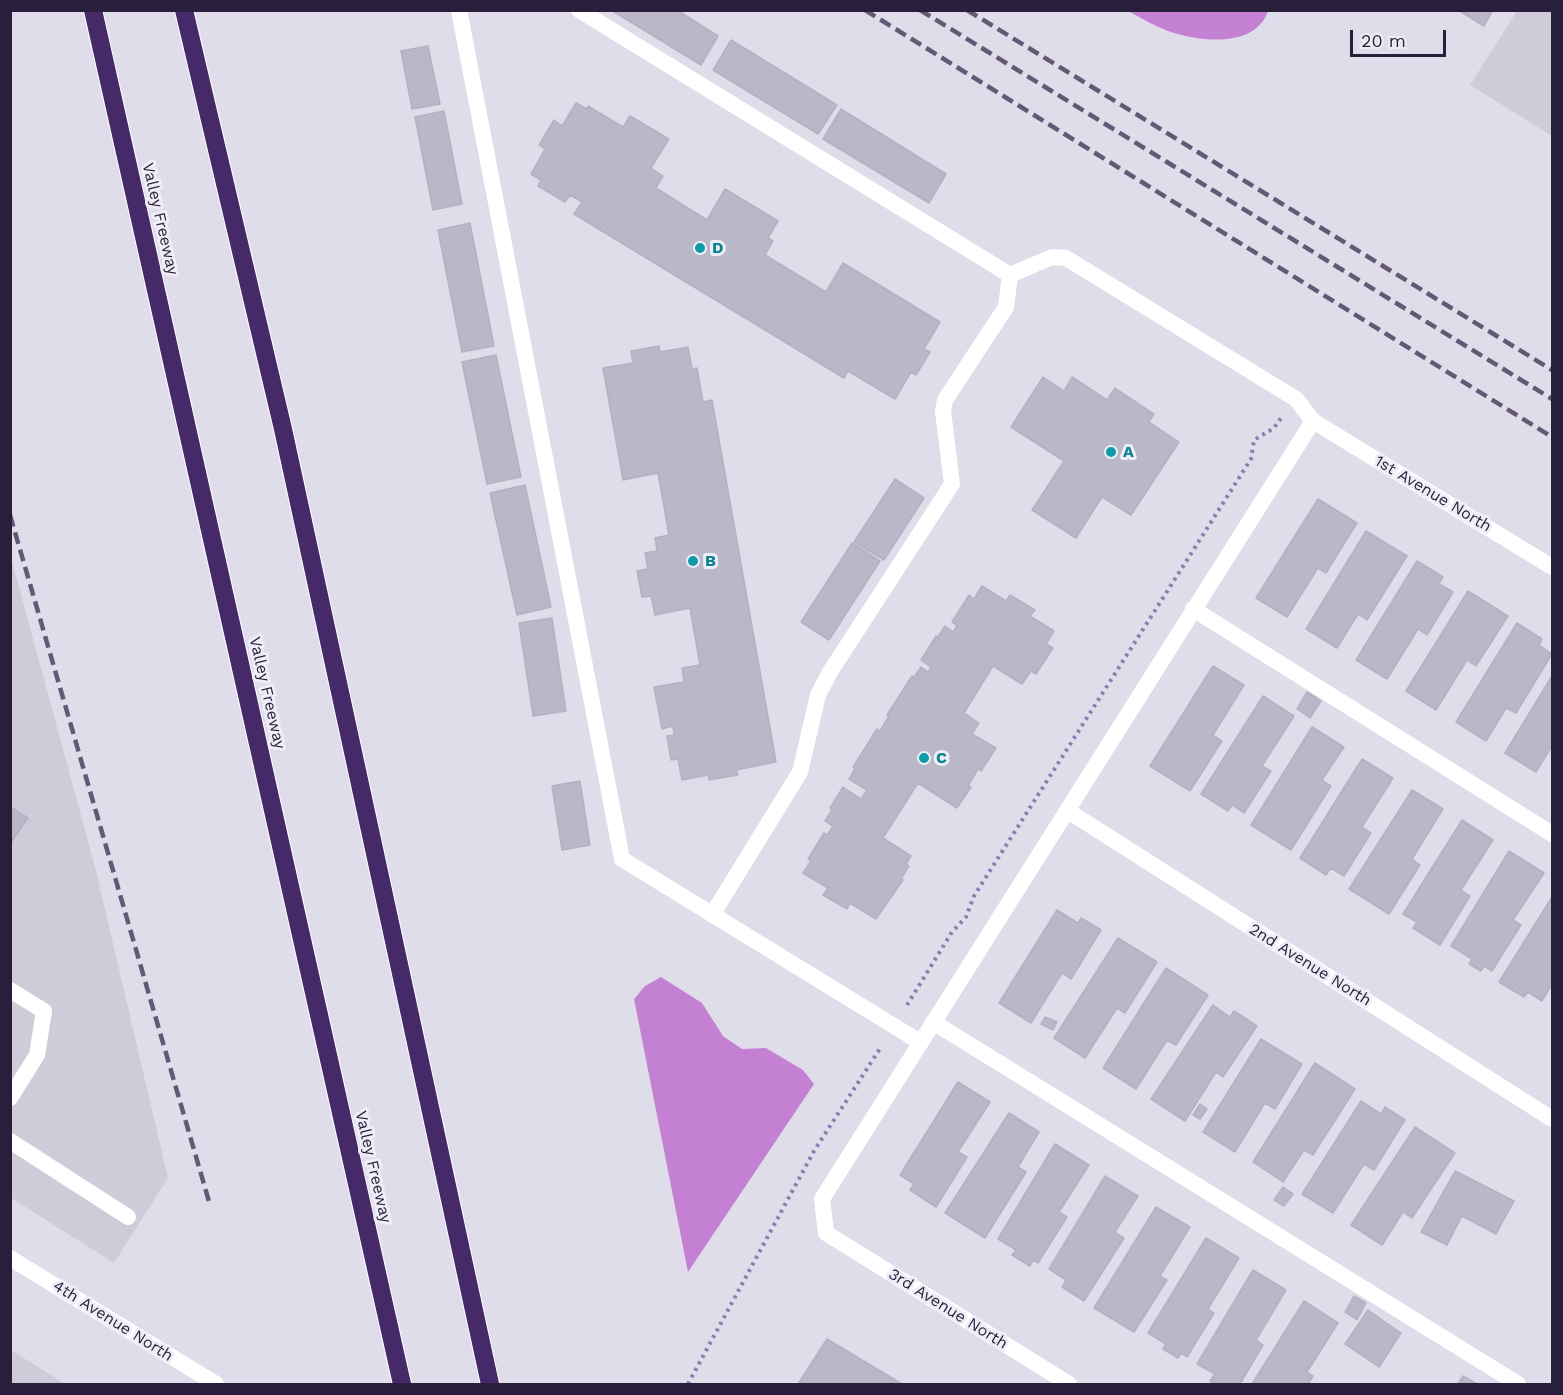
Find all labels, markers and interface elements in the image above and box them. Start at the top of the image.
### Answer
scale bar [1353,18,1449,56]
text: 20 m [1361,30,1406,51]
street label: Valley Freeway [138,161,182,277]
place label: D [712,238,723,258]
marker: D [693,241,707,255]
place label: A [1123,442,1134,462]
marker: A [1104,445,1118,459]
street label: 1st Avenue North [1371,452,1495,536]
place label: B [705,551,716,571]
marker: B [686,554,700,568]
street label: Valley Freeway [245,635,289,751]
place label: C [936,748,947,768]
marker: C [917,751,931,765]
street label: 2nd Avenue North [1245,920,1375,1010]
street label: Valley Freeway [351,1109,395,1225]
street label: 3rd Avenue North [885,1265,1011,1353]
street label: 4th Avenue North [49,1276,177,1366]

